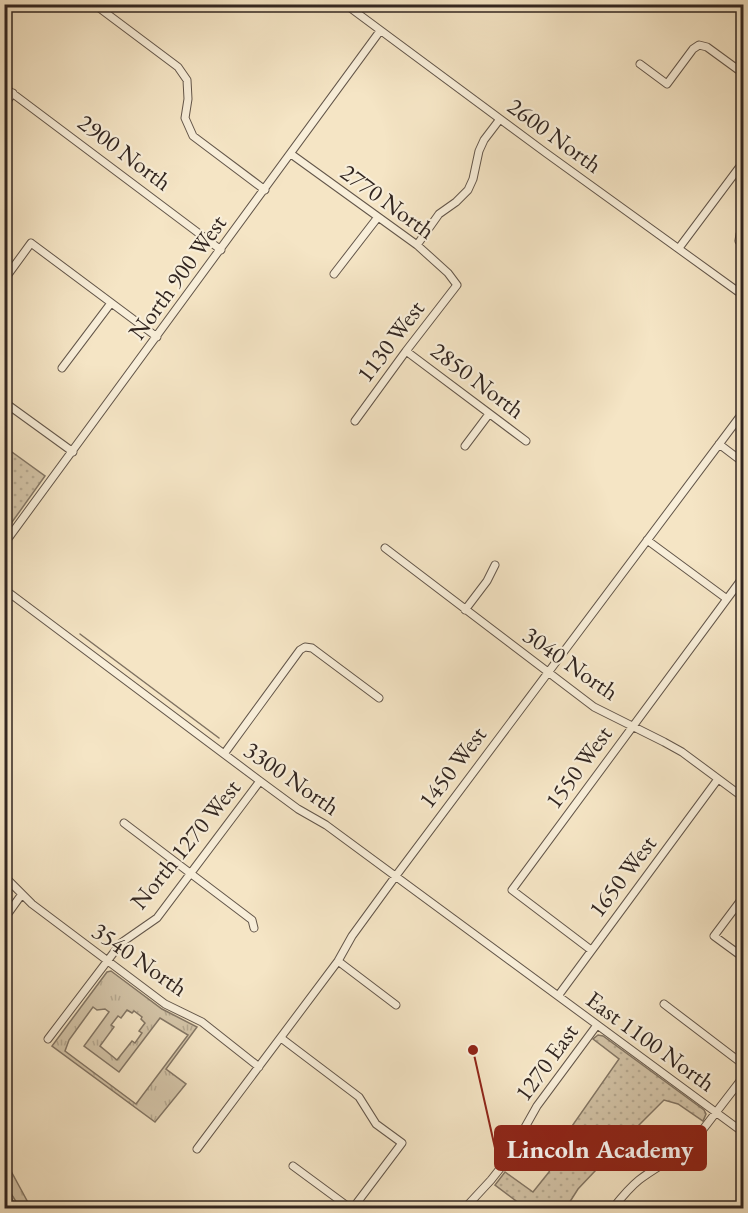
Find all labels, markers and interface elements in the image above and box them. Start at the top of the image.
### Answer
street label: 2600 North [502,90,608,180]
street label: 2900 North [72,107,178,197]
street label: 2770 North [335,156,441,246]
street label: North 900 West [121,208,233,346]
street label: 1130 West [349,293,431,388]
street label: 2850 North [425,335,531,425]
street label: 3040 North [517,619,625,707]
street label: 1450 West [411,719,493,814]
street label: 1550 West [538,719,619,815]
street label: 3300 North [238,734,346,822]
street label: North 1270 West [123,772,247,915]
street label: 1650 West [581,828,663,923]
street label: 3540 North [86,915,194,1003]
street label: East 1100 North [580,984,722,1098]
street label: 1270 East [507,1017,585,1107]
callout: Lincoln Academy [495,1126,706,1170]
text: Lincoln Academy [507,1132,694,1166]

